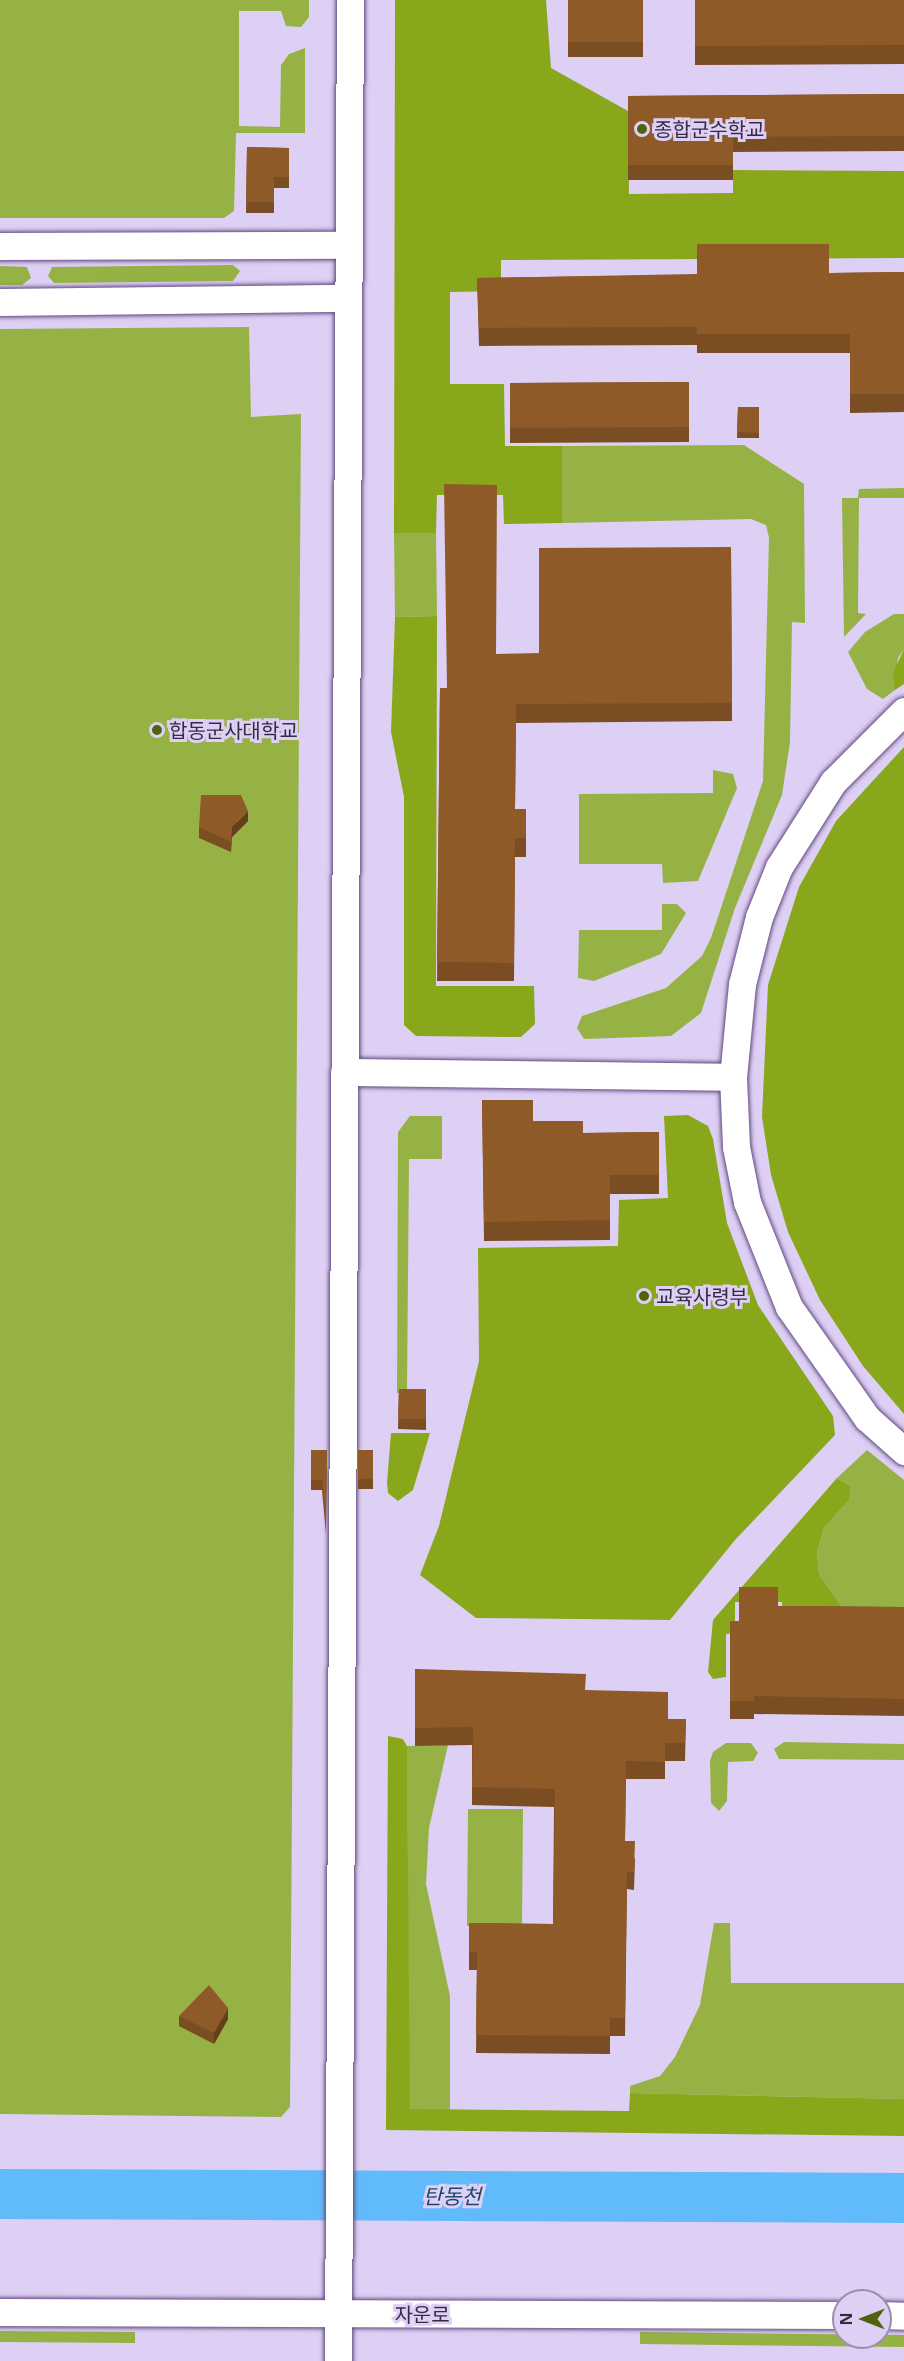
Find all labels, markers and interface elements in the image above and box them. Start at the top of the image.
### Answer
place label: 종합군수학교 [654,117,764,141]
marker: 종합군수학교 [635,122,649,136]
place label: 합동군사대학교 [169,718,298,742]
marker: 합동군사대학교 [150,723,164,737]
place label: 교육사령부 [656,1284,748,1308]
marker: 교육사령부 [637,1289,651,1303]
water label: 탄동천 [423,2183,481,2209]
north arrow [832,2289,892,2349]
street label: 자운로 [394,2302,450,2326]
text: N [835,2313,857,2326]

